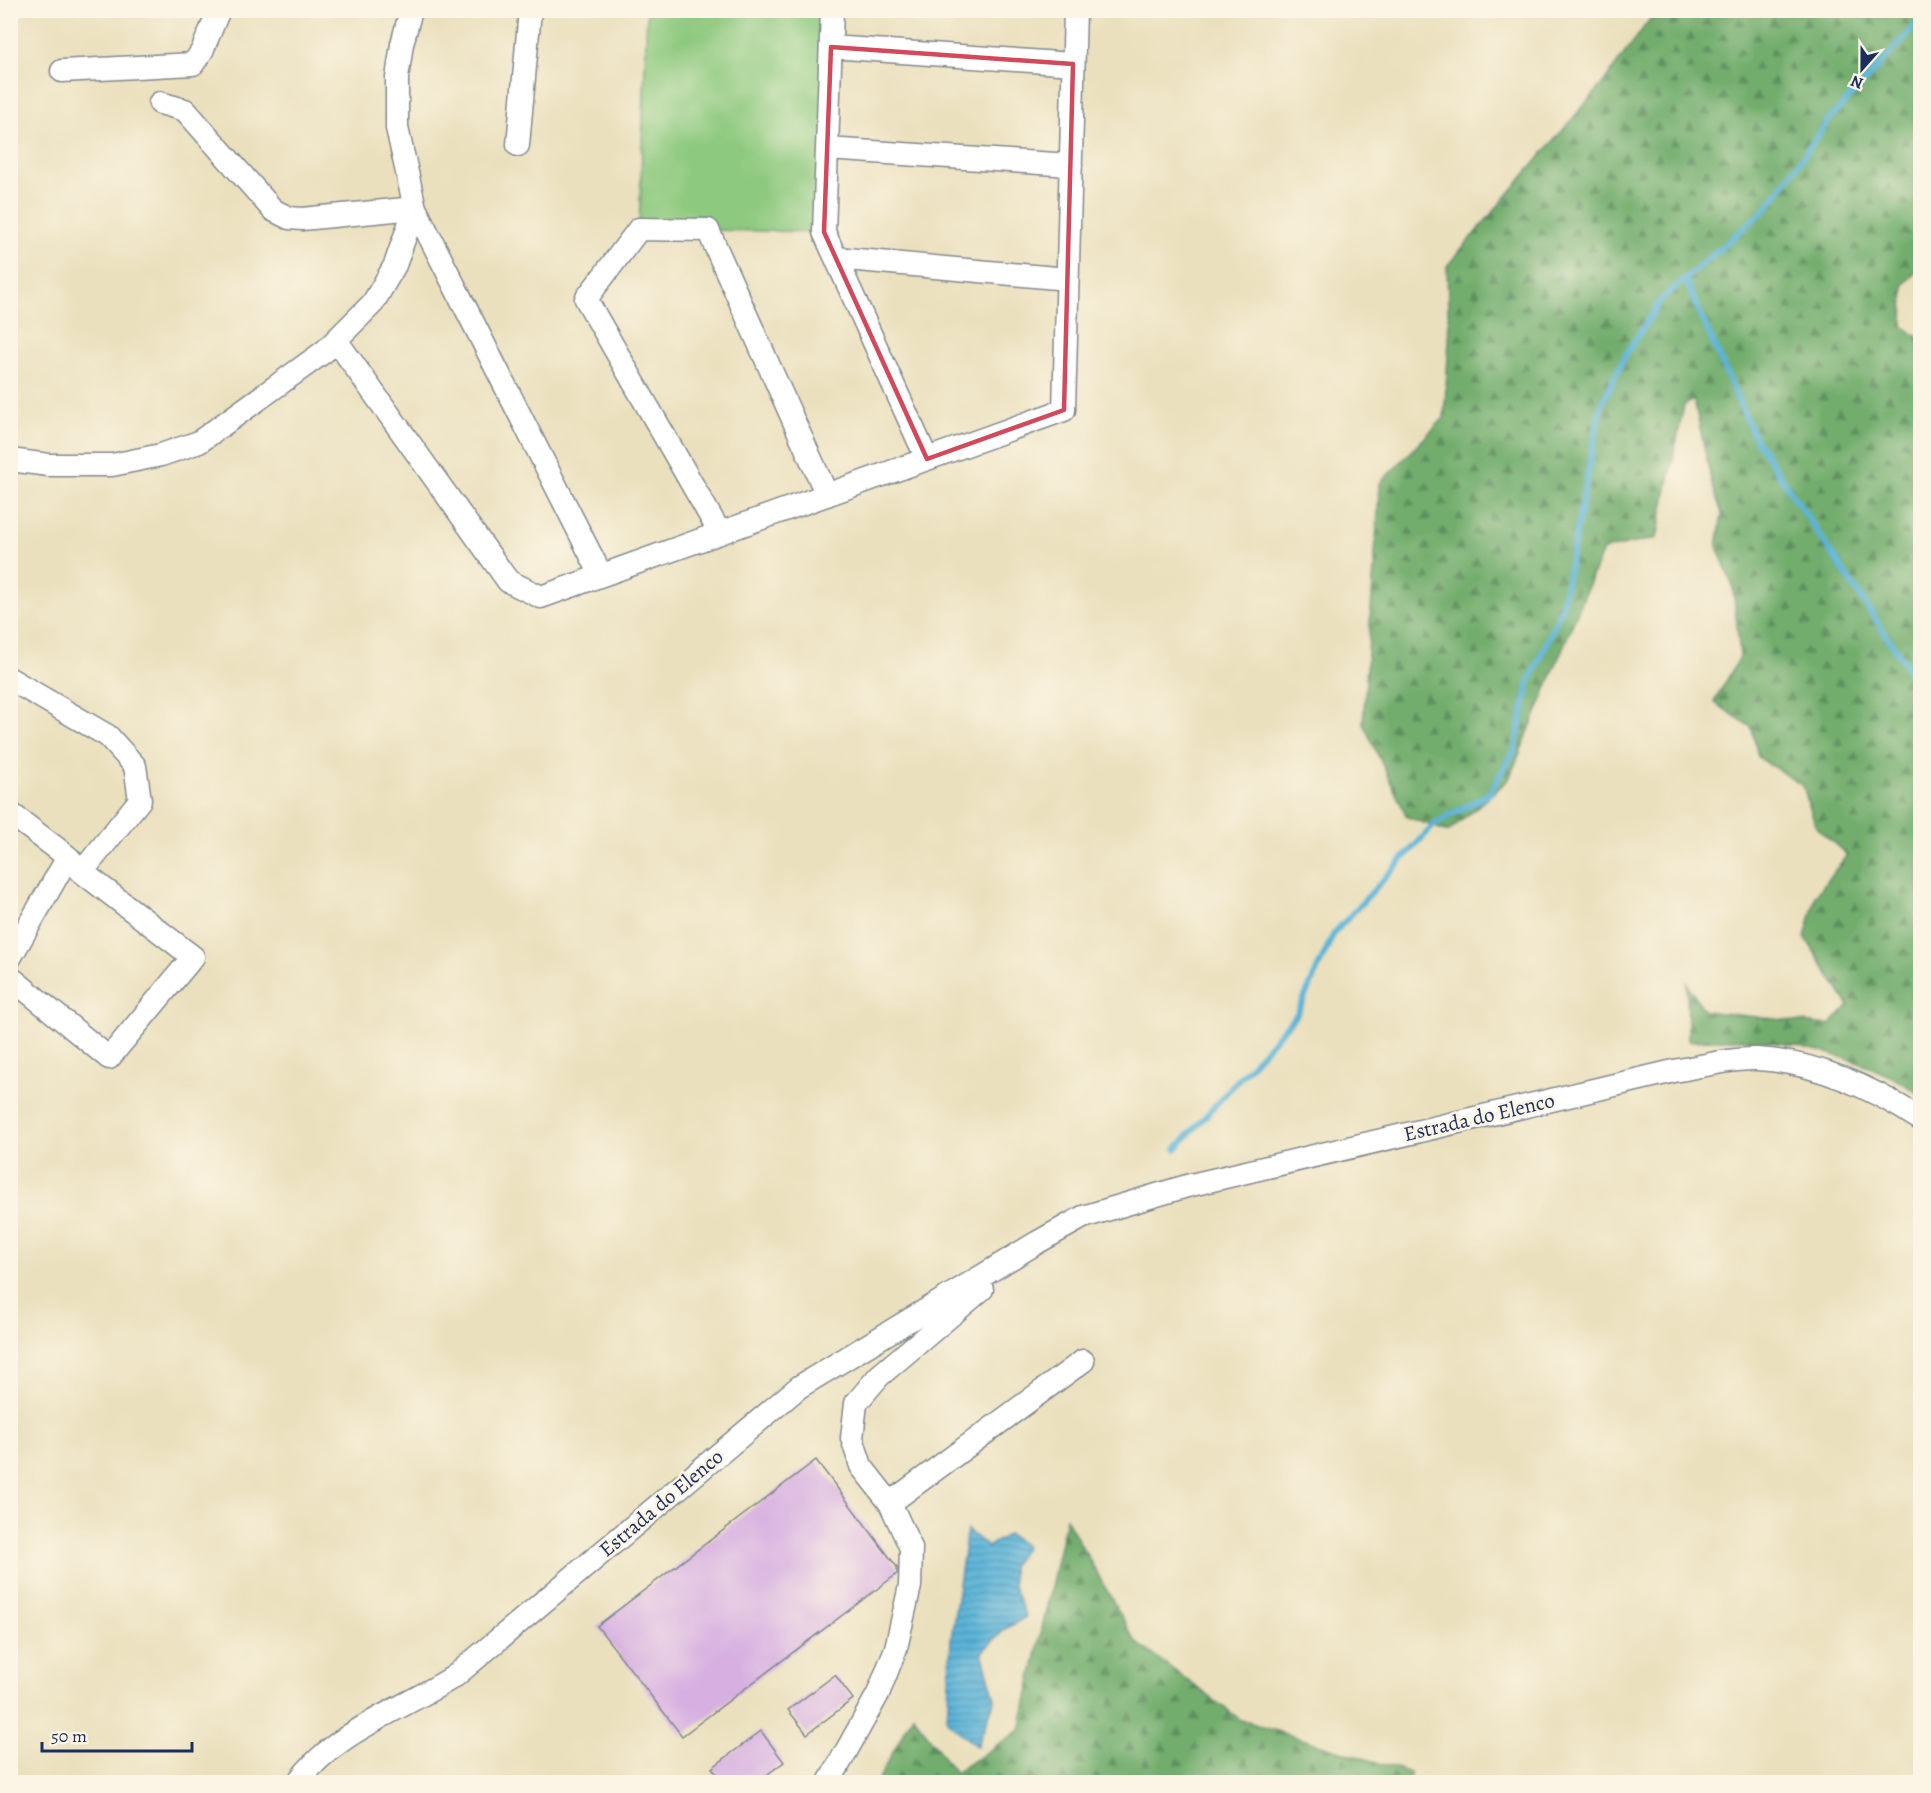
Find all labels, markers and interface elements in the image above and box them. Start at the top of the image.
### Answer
north arrow [1832,39,1892,99]
text: N [1847,70,1866,94]
street label: Estrada do Elenco [1401,1086,1557,1148]
street label: Estrada do Elenco [593,1443,729,1563]
scale bar [42,1715,192,1753]
text: 50 m [51,1724,87,1748]

